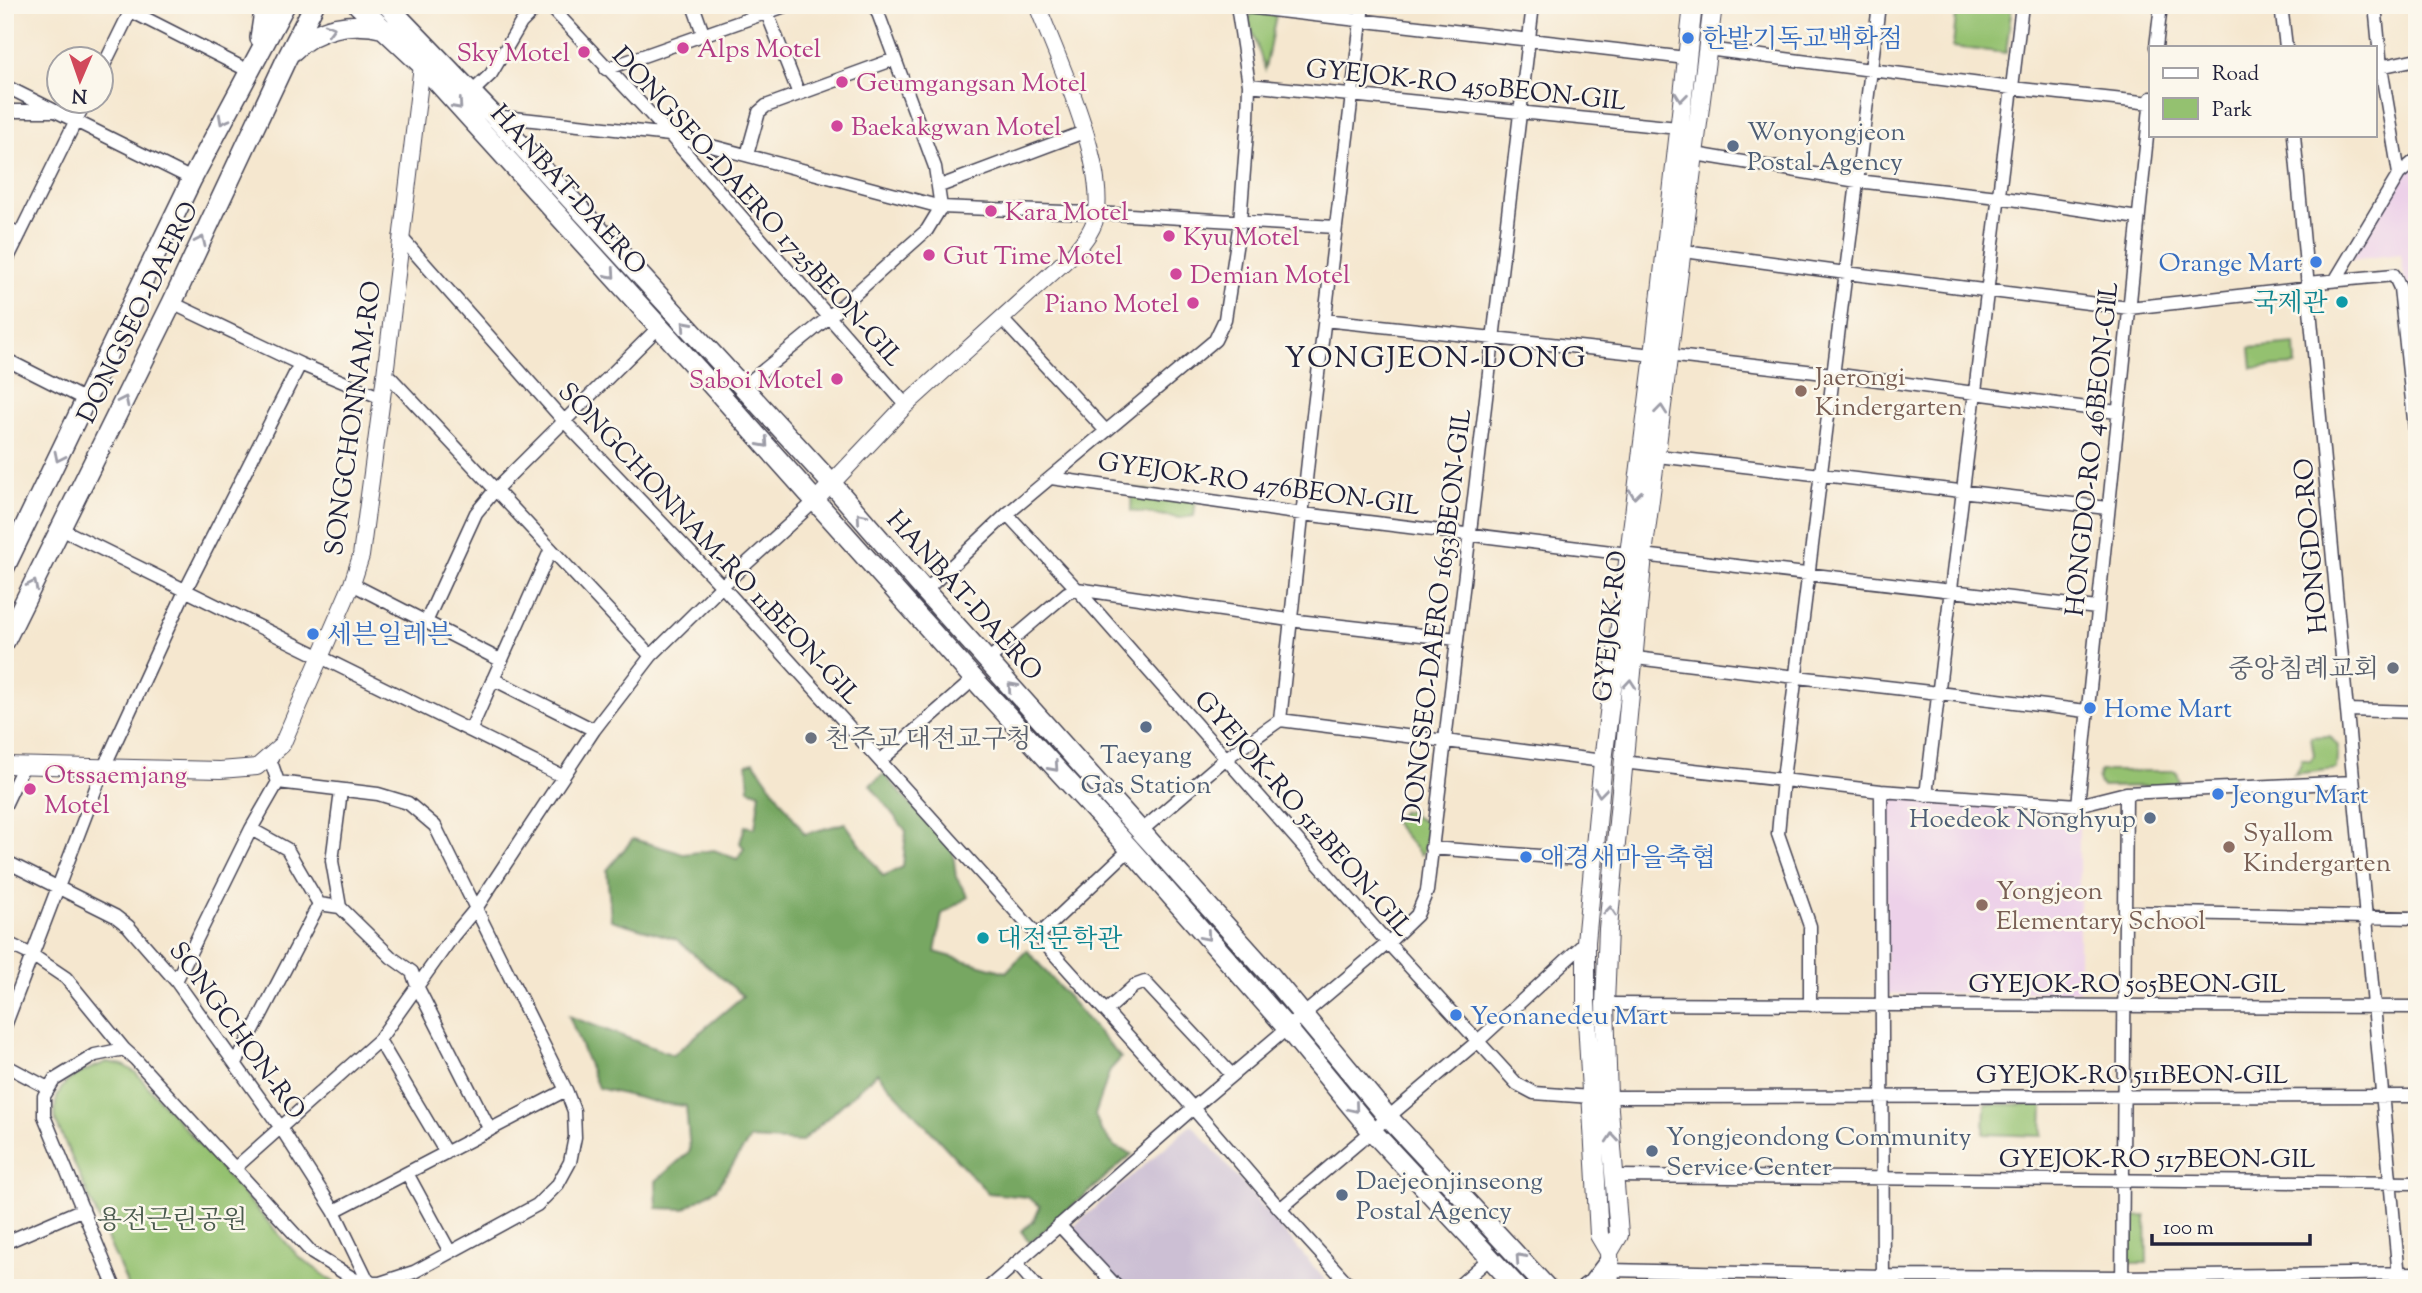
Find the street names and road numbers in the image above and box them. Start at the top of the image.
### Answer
street label: DONGSEO-DAERO 1725BEON-GIL [602,39,910,376]
street label: GYEJOK-RO 450BEON-GIL [1304,51,1628,122]
street label: HANBAT-DAERO [480,97,654,284]
street label: DONGSEO-DAERO [69,196,209,430]
street label: SONGCHONNAM-RO [317,278,392,558]
street label: HONGDO-RO 46BEON-GIL [2058,280,2129,618]
street label: SONGCHONNAM-RO 11BEON-GIL [548,375,868,714]
street label: DONGSEO-DAERO 1653BEON-GIL [1395,406,1482,826]
street label: GYEJOK-RO 476BEON-GIL [1095,445,1422,526]
street label: HONGDO-RO [2286,456,2339,635]
street label: HANBAT-DAERO [876,503,1050,690]
street label: GYEJOK-RO [1585,549,1638,704]
street label: GYEJOK-RO 512BEON-GIL [1185,683,1420,946]
street label: SONGCHON-RO [159,935,313,1128]
street label: GYEJOK-RO 505BEON-GIL [1968,967,2286,1004]
street label: GYEJOK-RO 511BEON-GIL [1976,1058,2289,1095]
street label: GYEJOK-RO 517BEON-GIL [1999,1142,2316,1179]

